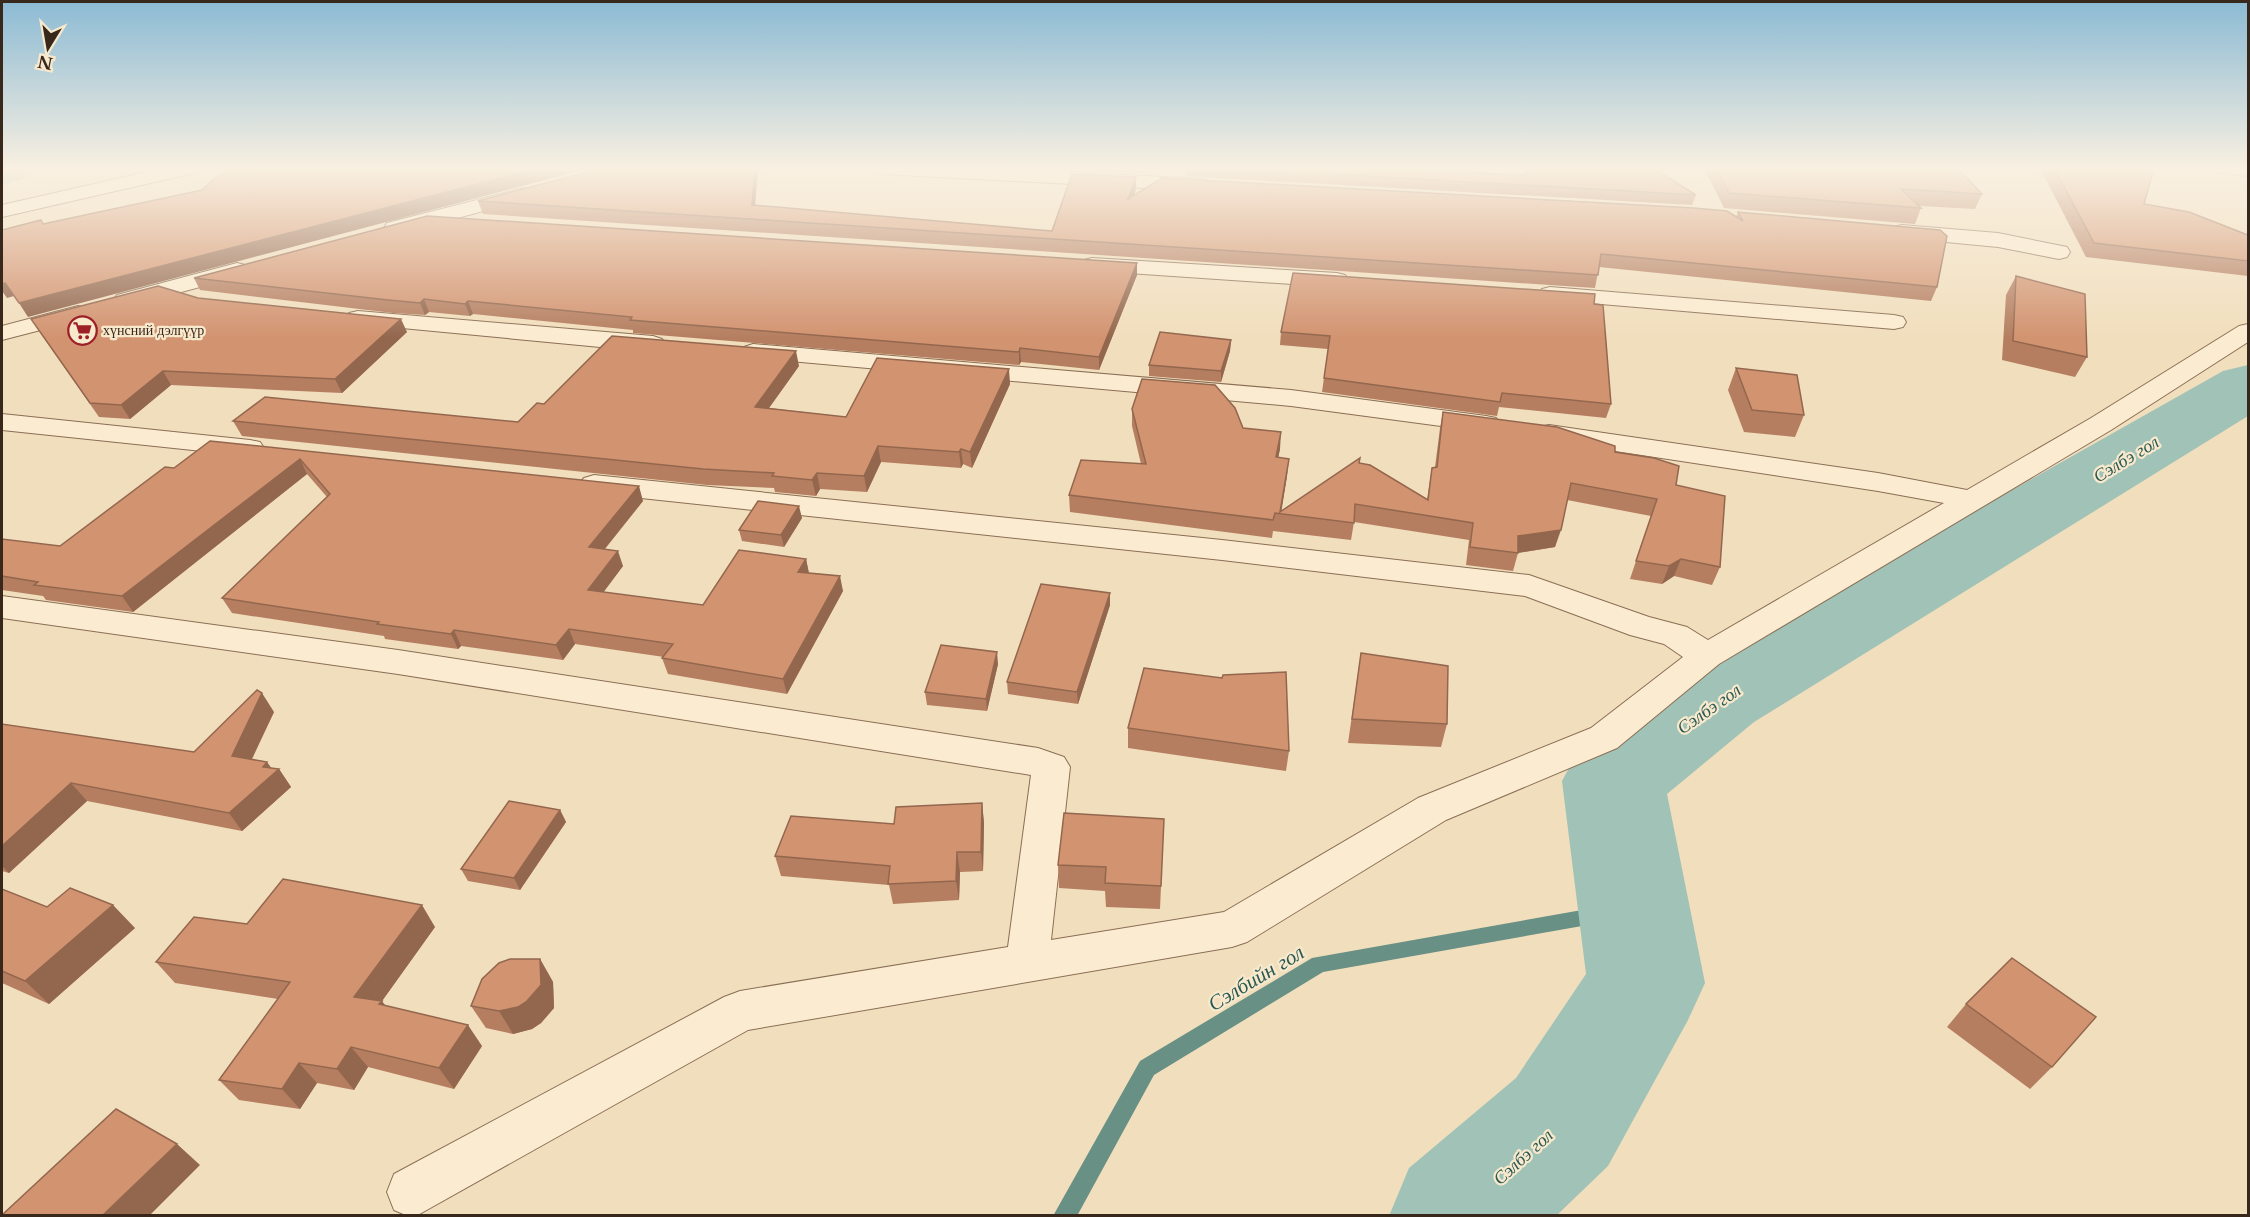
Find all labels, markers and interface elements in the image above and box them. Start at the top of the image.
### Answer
north arrow [18,18,78,78]
text: N [36,51,54,74]
supermarket icon: хүнсний дэлгүүр [66,314,98,346]
place label: хүнсний дэлгүүр [103,321,204,339]
water label: Сэлбэ гол [2089,431,2163,487]
water label: Сэлбэ гол [1673,679,1745,739]
water label: Сэлбийн гол [1203,939,1309,1017]
water label: Сэлбэ гол [1489,1124,1558,1190]

